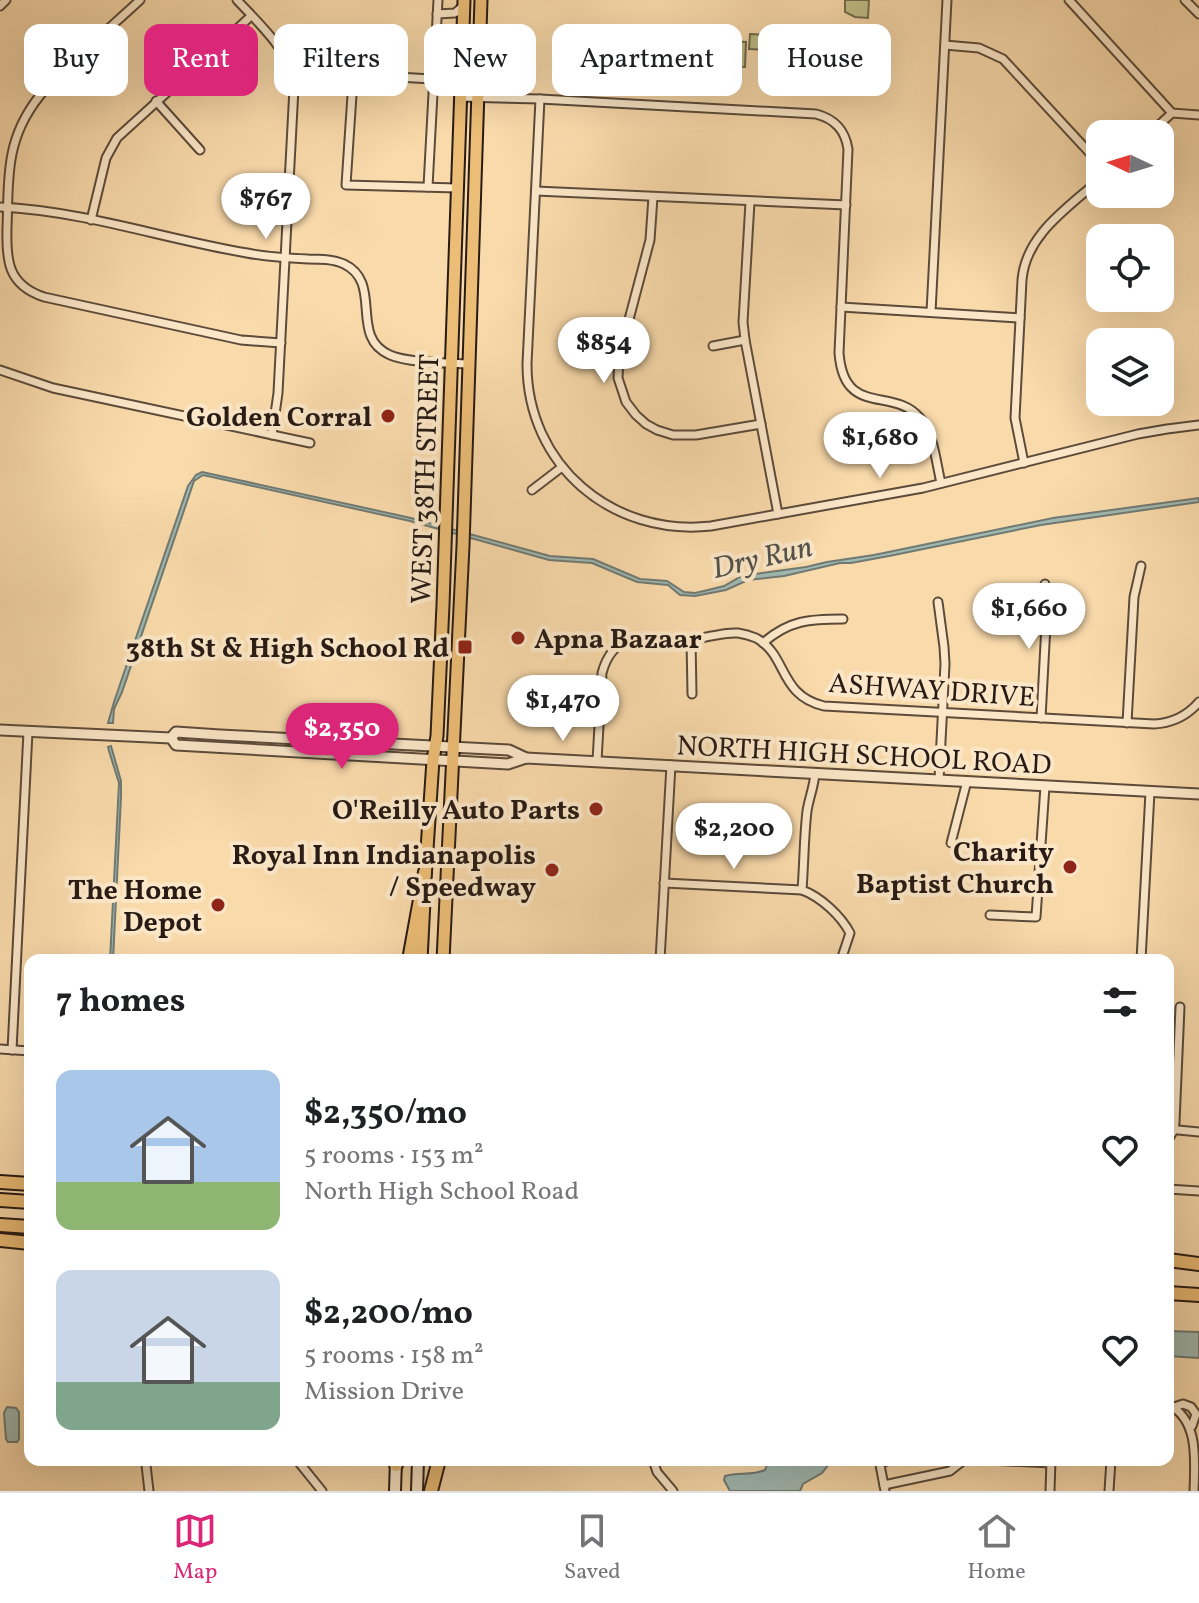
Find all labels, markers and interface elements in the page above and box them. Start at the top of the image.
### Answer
chip: Buy [24,24,128,96]
chip: Rent [144,24,258,96]
chip: Filters [274,24,408,96]
chip: New [424,24,536,96]
chip: Apartment [552,24,742,96]
chip: House [758,24,891,96]
north arrow [1086,120,1174,208]
map controls [1086,120,1174,416]
pin: $767 [219,173,313,241]
text: $767 [239,181,293,217]
button: locate [1086,224,1174,312]
pin: $854 [557,317,651,385]
text: $854 [576,325,632,361]
button: layers [1086,328,1174,416]
street label: WEST 38TH STREET [403,354,450,605]
place label: Golden Corral [186,399,372,438]
marker: Golden Corral [379,407,397,425]
pin: $1,680 [815,412,945,480]
text: $1,680 [842,420,918,456]
water label: Dry Run [708,527,817,591]
pin: $1,660 [964,583,1094,651]
text: $1,660 [990,591,1068,627]
place label: Apna Bazaar [534,621,702,660]
marker: Apna Bazaar [509,629,527,647]
place label: 38th St & High School Rd [126,630,449,669]
marker: 38th St & High School Rd [456,638,474,656]
street label: ASHWAY DRIVE [827,665,1036,718]
pin: $1,470 [498,675,628,743]
text: $1,470 [525,683,601,719]
pin: $2,350 [277,703,407,771]
text: $2,350 [304,711,380,747]
street label: NORTH HIGH SCHOOL ROAD [676,727,1052,786]
place label: O'Reilly Auto Parts [332,792,580,831]
marker: O'Reilly Auto Parts [587,800,605,818]
pin: $2,200 [669,803,799,871]
text: $2,200 [693,811,775,847]
place label: Charity Baptist Church [856,834,1054,905]
place label: Royal Inn Indianapolis / Speedway [232,837,536,908]
marker: Charity Baptist Church [1061,858,1079,876]
marker: Royal Inn Indianapolis / Speedway [543,861,561,879]
place label: The Home Depot [68,872,202,943]
marker: The Home Depot [209,896,227,914]
text: 7 homes [56,979,185,1026]
icon: filters [1098,980,1142,1024]
text: $2,350/mo [304,1091,467,1138]
icon: home [120,1102,216,1198]
icon: heart [1098,1128,1142,1172]
text: 5 rooms · 153 m² [304,1138,484,1174]
text: North High School Road [304,1174,579,1210]
text: $2,200/mo [304,1291,473,1338]
icon: home [120,1302,216,1398]
icon: heart [1098,1328,1142,1372]
text: 5 rooms · 158 m² [304,1338,484,1374]
text: Mission Drive [304,1374,464,1410]
tab: Map [173,1509,217,1588]
tab: Saved [564,1509,621,1588]
tab: Home [967,1509,1026,1588]

